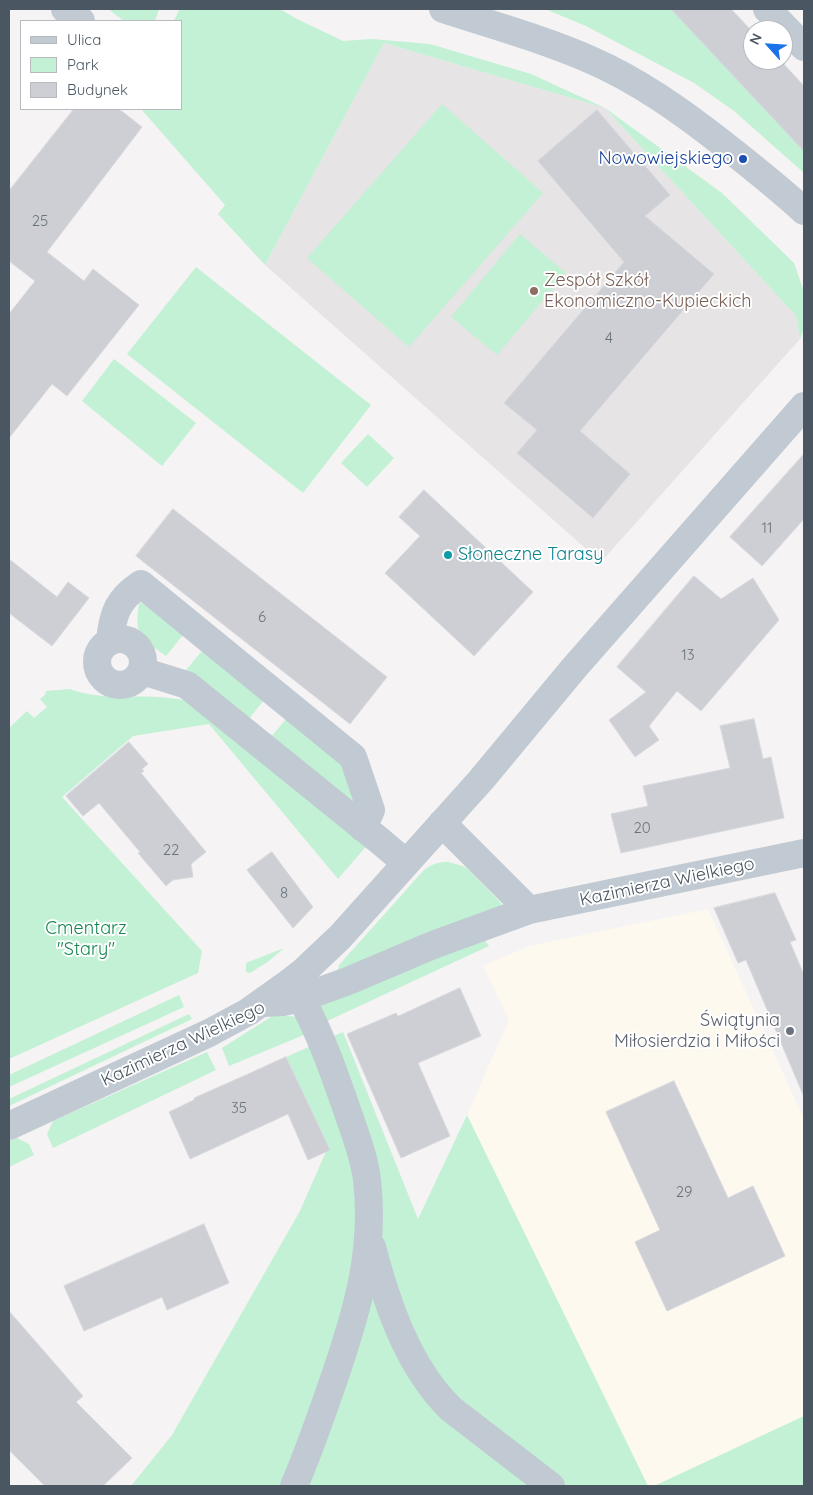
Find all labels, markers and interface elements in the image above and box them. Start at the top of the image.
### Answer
legend [20,20,182,110]
north arrow [743,20,793,70]
text: Ulica [67,30,101,49]
text: N [745,30,766,47]
text: Park [67,55,99,74]
text: Budynek [67,80,128,99]
place label: Nowowiejskiego [598,148,733,170]
marker: Nowowiejskiego [737,153,749,165]
house number: 25 [32,212,48,230]
place label: Zespół Szkół Ekonomiczno-Kupieckich [544,270,752,312]
marker: Zespół Szkół Ekonomiczno-Kupieckich [528,285,540,297]
house number: 4 [605,329,613,347]
house number: 11 [761,519,773,537]
place label: Słoneczne Tarasy [458,544,603,566]
marker: Słoneczne Tarasy [442,549,454,561]
house number: 6 [258,608,266,626]
house number: 13 [681,646,695,664]
house number: 20 [633,819,651,837]
house number: 22 [163,841,179,859]
street label: Kazimierza Wielkiego [578,853,756,911]
house number: 8 [280,884,288,902]
park label: Cmentarz "Stary" [45,918,127,961]
street label: Kazimierza Wielkiego [98,997,268,1091]
place label: Świątynia Miłosierdzia i Miłości [614,1010,780,1052]
marker: Świątynia Miłosierdzia i Miłości [784,1025,796,1037]
house number: 35 [231,1099,247,1117]
house number: 29 [676,1183,692,1201]

